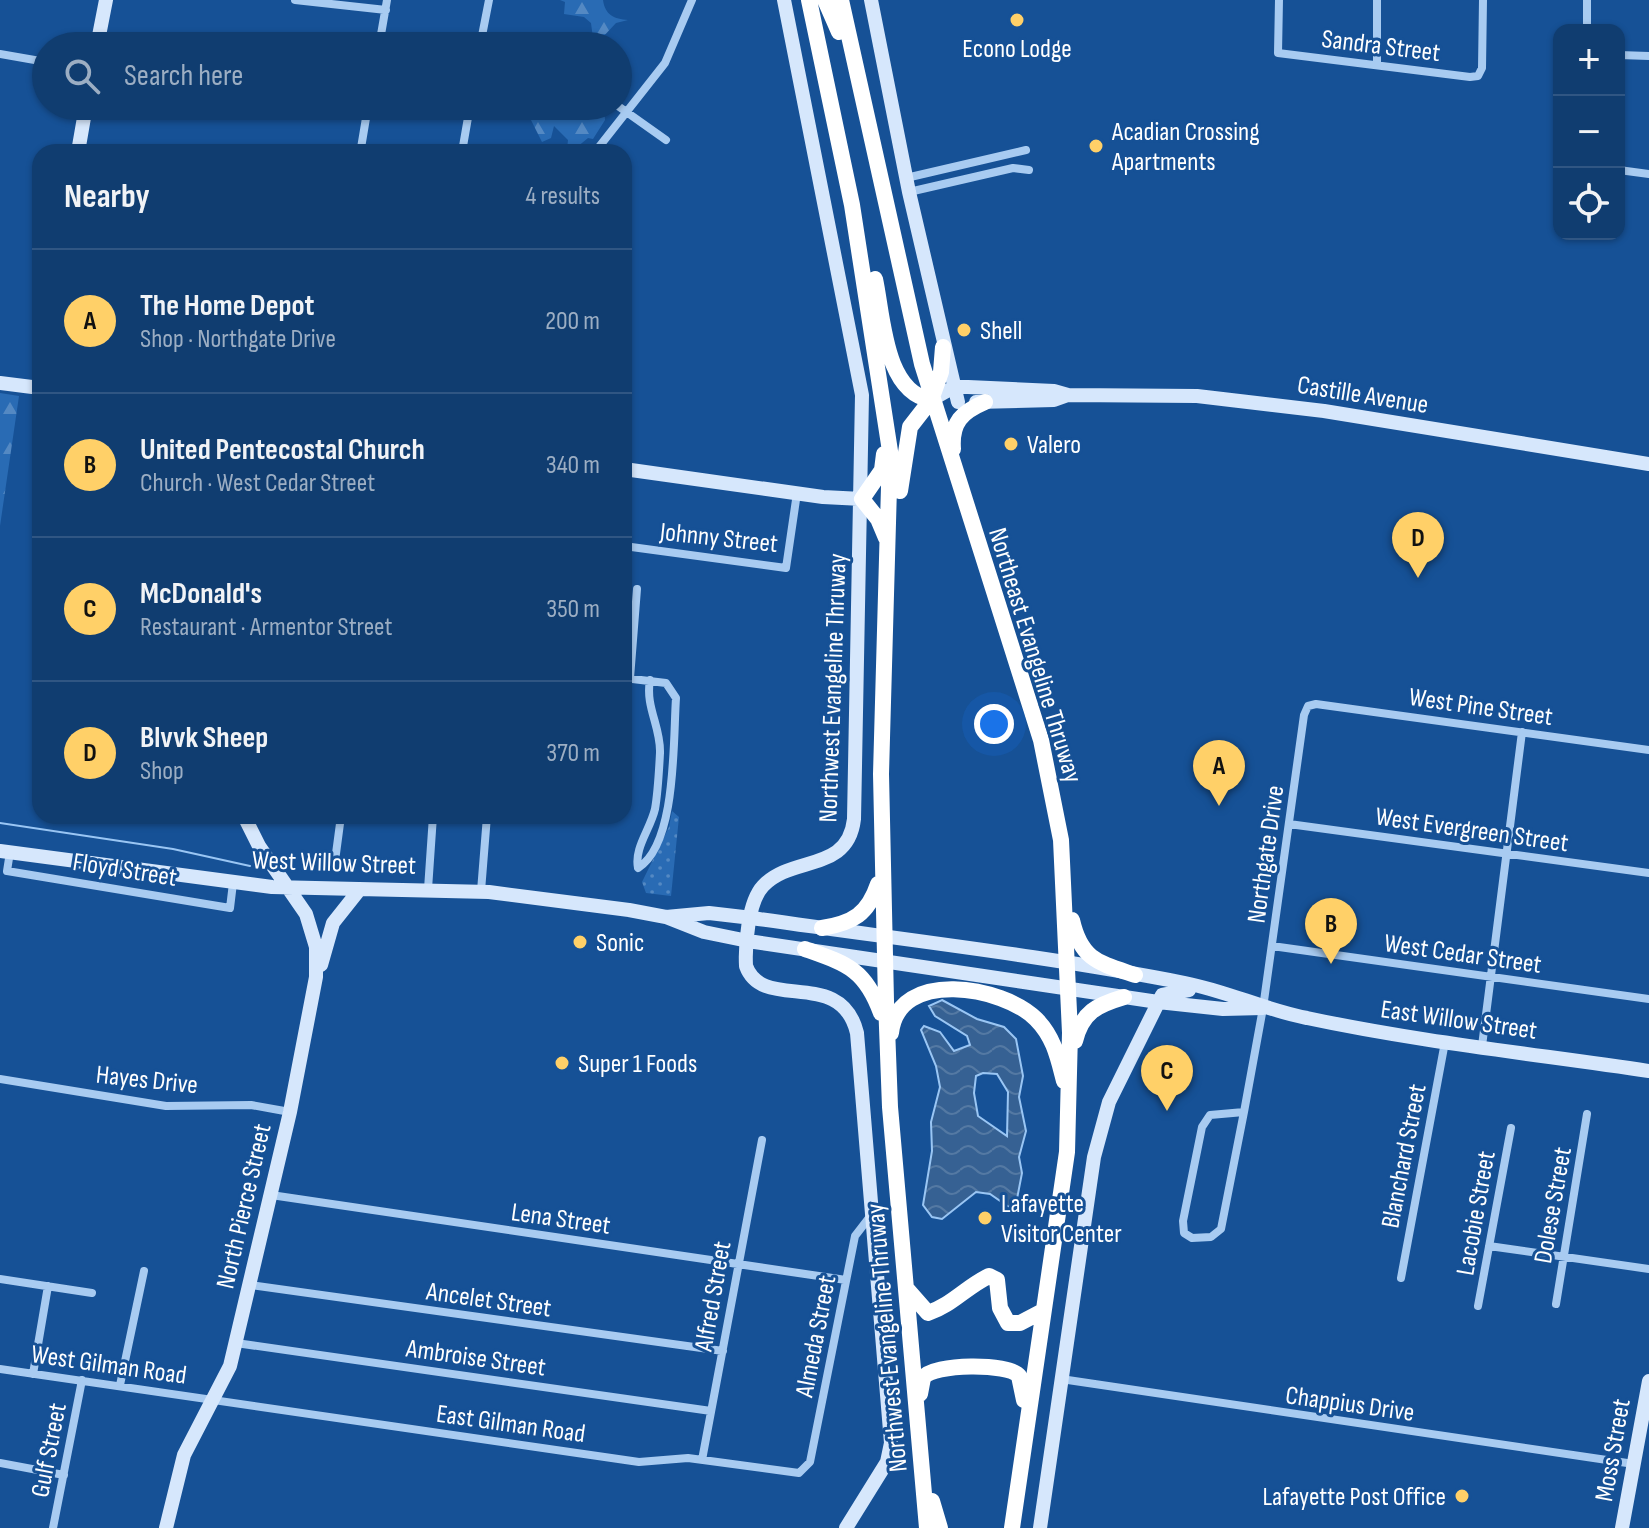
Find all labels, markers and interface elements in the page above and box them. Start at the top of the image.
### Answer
marker: Econo Lodge [1008,11,1026,29]
street label: Sandra Street [1320,24,1442,69]
map controls [1553,24,1625,240]
button: + [1553,24,1625,96]
search box [32,32,632,120]
place label: Econo Lodge [962,34,1072,65]
icon: search [60,54,104,98]
text: Search here [124,58,243,94]
button: − [1553,96,1625,168]
place label: Acadian Crossing Apartments [1111,117,1260,178]
marker: Acadian Crossing Apartments [1087,137,1105,155]
button: locate [1553,168,1625,240]
text: Nearby [64,176,150,217]
text: 4 results [525,181,600,212]
text: The Home Depot [140,288,314,324]
text: A [84,306,96,337]
text: 200 m [545,306,600,337]
place label: Shell [980,316,1022,347]
marker: Shell [955,321,973,339]
text: Shop · Northgate Drive [140,324,336,355]
street label: Castille Avenue [1295,370,1430,421]
place label: Valero [1027,430,1081,461]
text: United Pentecostal Church [140,432,425,468]
marker: Valero [1002,435,1020,453]
text: B [84,450,96,481]
text: 340 m [546,450,600,481]
text: Church · West Cedar Street [140,468,375,499]
pin: D [1392,512,1444,578]
street label: Johnny Street [657,517,779,560]
street label: Northeast Evangeline Thruway [981,524,1088,787]
street label: Northwest Evangeline Thruway [813,553,854,823]
text: McDonald's [140,576,262,612]
text: C [83,594,97,625]
text: 350 m [546,594,600,625]
text: Restaurant · Armentor Street [140,612,392,643]
street label: West Pine Street [1407,682,1555,733]
your location [974,704,1014,744]
text: Blvvk Sheep [140,720,268,756]
text: D [83,738,97,769]
text: 370 m [546,738,600,769]
pin: A [1193,740,1245,806]
text: Shop [140,756,184,787]
street label: Northgate Drive [1241,783,1291,925]
street label: West Evergreen Street [1373,802,1570,859]
street label: West Willow Street [251,845,417,882]
street label: Floyd Street [71,847,179,894]
pin: B [1305,898,1357,964]
place label: Sonic [596,928,644,959]
street label: West Cedar Street [1382,928,1543,981]
marker: Sonic [571,933,589,951]
street label: East Willow Street [1379,994,1539,1047]
pin: C [1141,1045,1193,1111]
place label: Super 1 Foods [578,1049,697,1080]
marker: Super 1 Foods [553,1054,571,1072]
street label: Hayes Drive [94,1060,199,1101]
street label: Blanchard Street [1375,1082,1434,1231]
street label: North Pierce Street [210,1121,278,1292]
street label: Dolese Street [1528,1145,1579,1266]
street label: Lacobie Street [1450,1149,1503,1278]
place label: Lafayette Visitor Center [1001,1189,1122,1250]
street label: Lena Street [509,1197,612,1242]
street label: Northwest Evangeline Thruway [860,1202,915,1473]
marker: Lafayette Visitor Center [976,1209,994,1227]
street label: Alfred Street [688,1239,738,1355]
street label: Almeda Street [789,1273,843,1401]
street label: Ancelet Street [423,1276,553,1325]
street label: Ambroise Street [403,1333,548,1384]
street label: West Gilman Road [29,1339,188,1392]
street label: Chappius Drive [1283,1380,1416,1429]
street label: Moss Street [1589,1396,1638,1504]
street label: East Gilman Road [435,1399,587,1450]
street label: Gulf Street [25,1401,74,1500]
place label: Lafayette Post Office [1262,1482,1446,1513]
marker: Lafayette Post Office [1453,1487,1471,1505]

